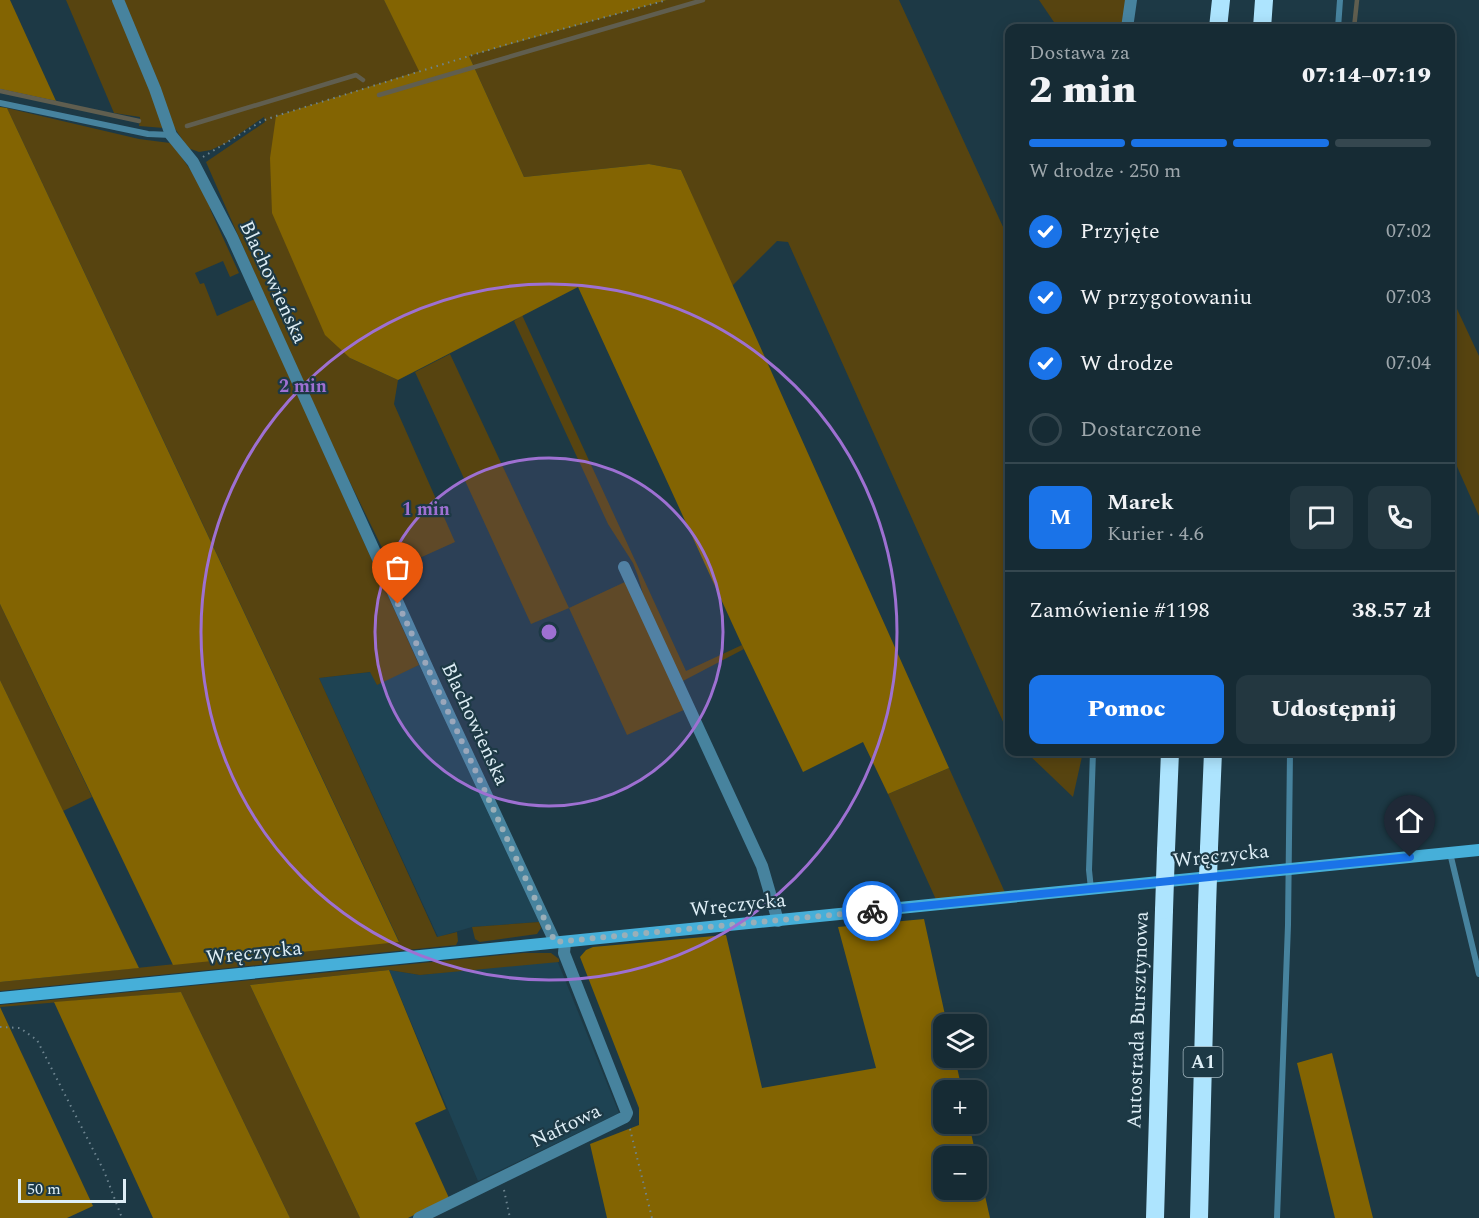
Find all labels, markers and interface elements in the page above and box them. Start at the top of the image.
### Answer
text: Dostawa za [1029,38,1130,68]
text: 07:14–07:19 [1302,59,1431,92]
text: 2 min [1029,61,1137,120]
text: W drodze · 250 m [1029,156,1181,186]
icon: check [1029,215,1062,248]
text: Przyjęte [1080,215,1160,248]
street label: Blachowieńska [231,216,315,349]
text: 07:02 [1386,216,1431,246]
icon: check [1029,281,1062,314]
text: W przygotowaniu [1080,281,1252,314]
text: 07:03 [1386,282,1431,312]
icon: check [1029,347,1062,380]
text: W drodze [1080,347,1173,380]
text: 07:04 [1386,348,1431,378]
text: 2 min [279,373,327,400]
text: Dostarczone [1080,413,1202,446]
text: Marek [1107,486,1174,519]
button: chat [1290,486,1353,549]
button: phone [1368,486,1431,549]
text: 1 min [402,496,450,523]
text: M [1050,501,1071,534]
text: Kurier · 4.6 [1107,519,1204,549]
pin [372,542,423,604]
icon: bag [381,551,414,584]
text: Zamówienie #1198 [1029,594,1210,627]
text: 38.57 zł [1352,594,1431,627]
centre of rings [539,622,559,642]
street label: Blachowieńska [433,658,517,791]
button: Pomoc [1029,675,1224,744]
button: Udostępnij [1236,675,1431,744]
pin [1384,795,1435,857]
icon: home [1393,804,1426,837]
street label: Wręczycka [1172,836,1271,876]
courier [842,881,902,941]
street label: Wręczycka [689,885,788,925]
icon: bike [856,895,889,928]
street label: Autostrada Bursztynowa [1119,910,1157,1129]
street label: Wręczycka [205,933,304,973]
map controls [933,1014,987,1200]
button: layers [933,1014,987,1068]
road number: A1 [1184,1047,1222,1077]
button: + [933,1080,987,1134]
street label: Naftowa [526,1096,606,1156]
button: − [933,1146,987,1200]
scale bar [18,1176,126,1204]
text: 50 m [27,1177,61,1201]

